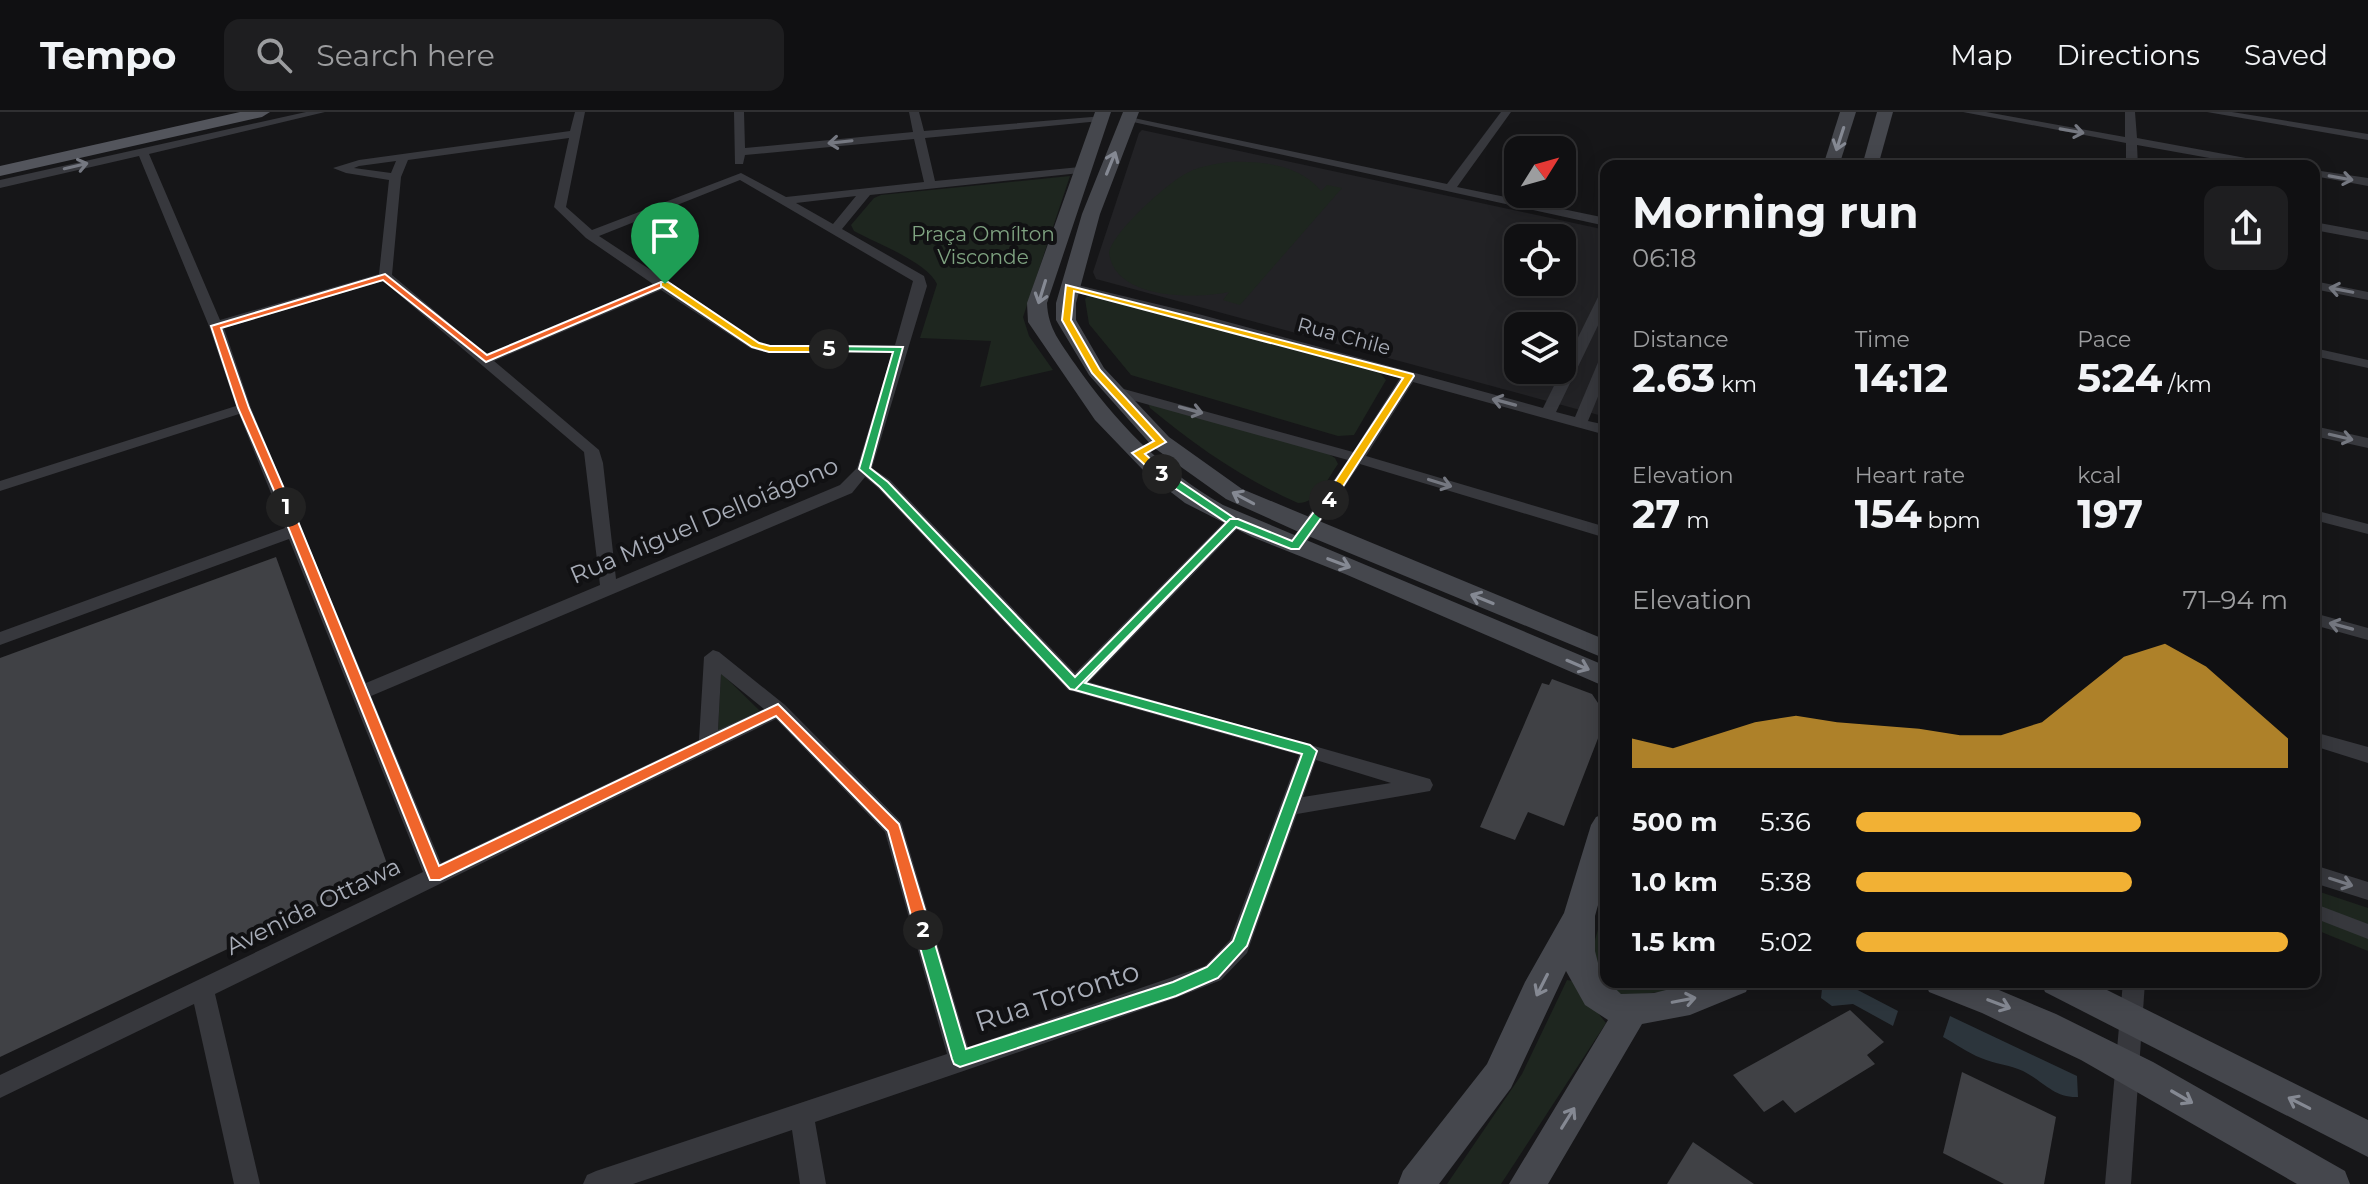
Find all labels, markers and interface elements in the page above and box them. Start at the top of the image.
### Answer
search box [224,19,784,91]
text: Tempo [40,32,176,79]
icon: search [252,33,296,77]
text: Search here [316,37,495,74]
text: Map [1950,38,2012,72]
text: Directions [2056,38,2200,72]
text: Saved [2244,38,2328,72]
one-way arrow [2059,124,2085,139]
one-way arrow [1831,126,1846,151]
one-way arrow [827,135,854,150]
north arrow [1504,136,1576,208]
map controls [1504,136,1576,384]
one-way arrow [1105,151,1119,176]
one-way arrow [62,158,88,173]
one-way arrow [2328,171,2353,186]
text: Morning run [1632,185,1919,239]
button: share [2204,186,2288,270]
pin [631,202,699,284]
icon: arrive [643,214,687,258]
park label: Praça Omílton Visconde [911,222,1055,269]
button: locate [1504,224,1576,296]
text: 06:18 [1632,242,1697,274]
one-way arrow [1033,279,1048,304]
one-way arrow [2329,282,2354,297]
street label: Rua Chile [1295,312,1393,360]
button: layers [1504,312,1576,384]
text: Distance [1632,326,1729,353]
text: Time [1855,326,1910,353]
text: Pace [2077,326,2131,353]
pin: 5 [809,329,849,369]
text: 5 [822,335,836,362]
text: 2.63 [1632,353,1715,402]
text: 14:12 [1855,353,1948,402]
text: 5:24 [2077,353,2162,402]
text: km [1715,371,1757,398]
text: /km [2162,371,2212,398]
one-way arrow [1491,394,1517,409]
one-way arrow [1177,404,1203,419]
one-way arrow [2328,430,2353,445]
street label: Rua Miguel Delloiágono [565,450,843,590]
pin: 3 [1142,454,1182,494]
text: 3 [1155,460,1169,487]
text: Elevation [1632,462,1734,489]
text: Heart rate [1855,462,1965,489]
text: kcal [2077,462,2121,489]
one-way arrow [1427,476,1453,491]
pin: 4 [1309,480,1349,520]
text: 4 [1321,486,1337,513]
pin: 1 [266,487,306,527]
text: 27 [1632,489,1680,538]
text: 154 [1855,489,1922,538]
text: 197 [2077,489,2143,538]
one-way arrow [1231,490,1255,506]
text: 1 [282,493,290,520]
text: m [1680,507,1710,534]
text: bpm [1922,507,1981,534]
one-way arrow [1326,557,1351,571]
text: Elevation [1632,584,1752,616]
text: 71–94 m [2183,584,2288,616]
one-way arrow [1470,591,1495,605]
one-way arrow [2329,618,2354,633]
one-way arrow [1566,659,1590,674]
text: 500 m [1632,806,1717,838]
text: 5:36 [1760,806,1811,838]
street label: Avenida Ottawa [221,851,405,961]
text: 1.0 km [1632,866,1718,898]
text: 5:38 [1760,866,1811,898]
one-way arrow [2328,876,2353,891]
pin: 2 [903,910,943,950]
text: 2 [917,916,929,943]
text: 1.5 km [1632,926,1716,958]
text: 5:02 [1760,926,1812,958]
street label: Rua Toronto [971,953,1143,1039]
one-way arrow [1534,972,1549,996]
one-way arrow [1671,992,1697,1007]
one-way arrow [1986,998,2011,1012]
one-way arrow [2170,1089,2193,1105]
one-way arrow [2287,1095,2311,1111]
one-way arrow [1560,1107,1577,1129]

